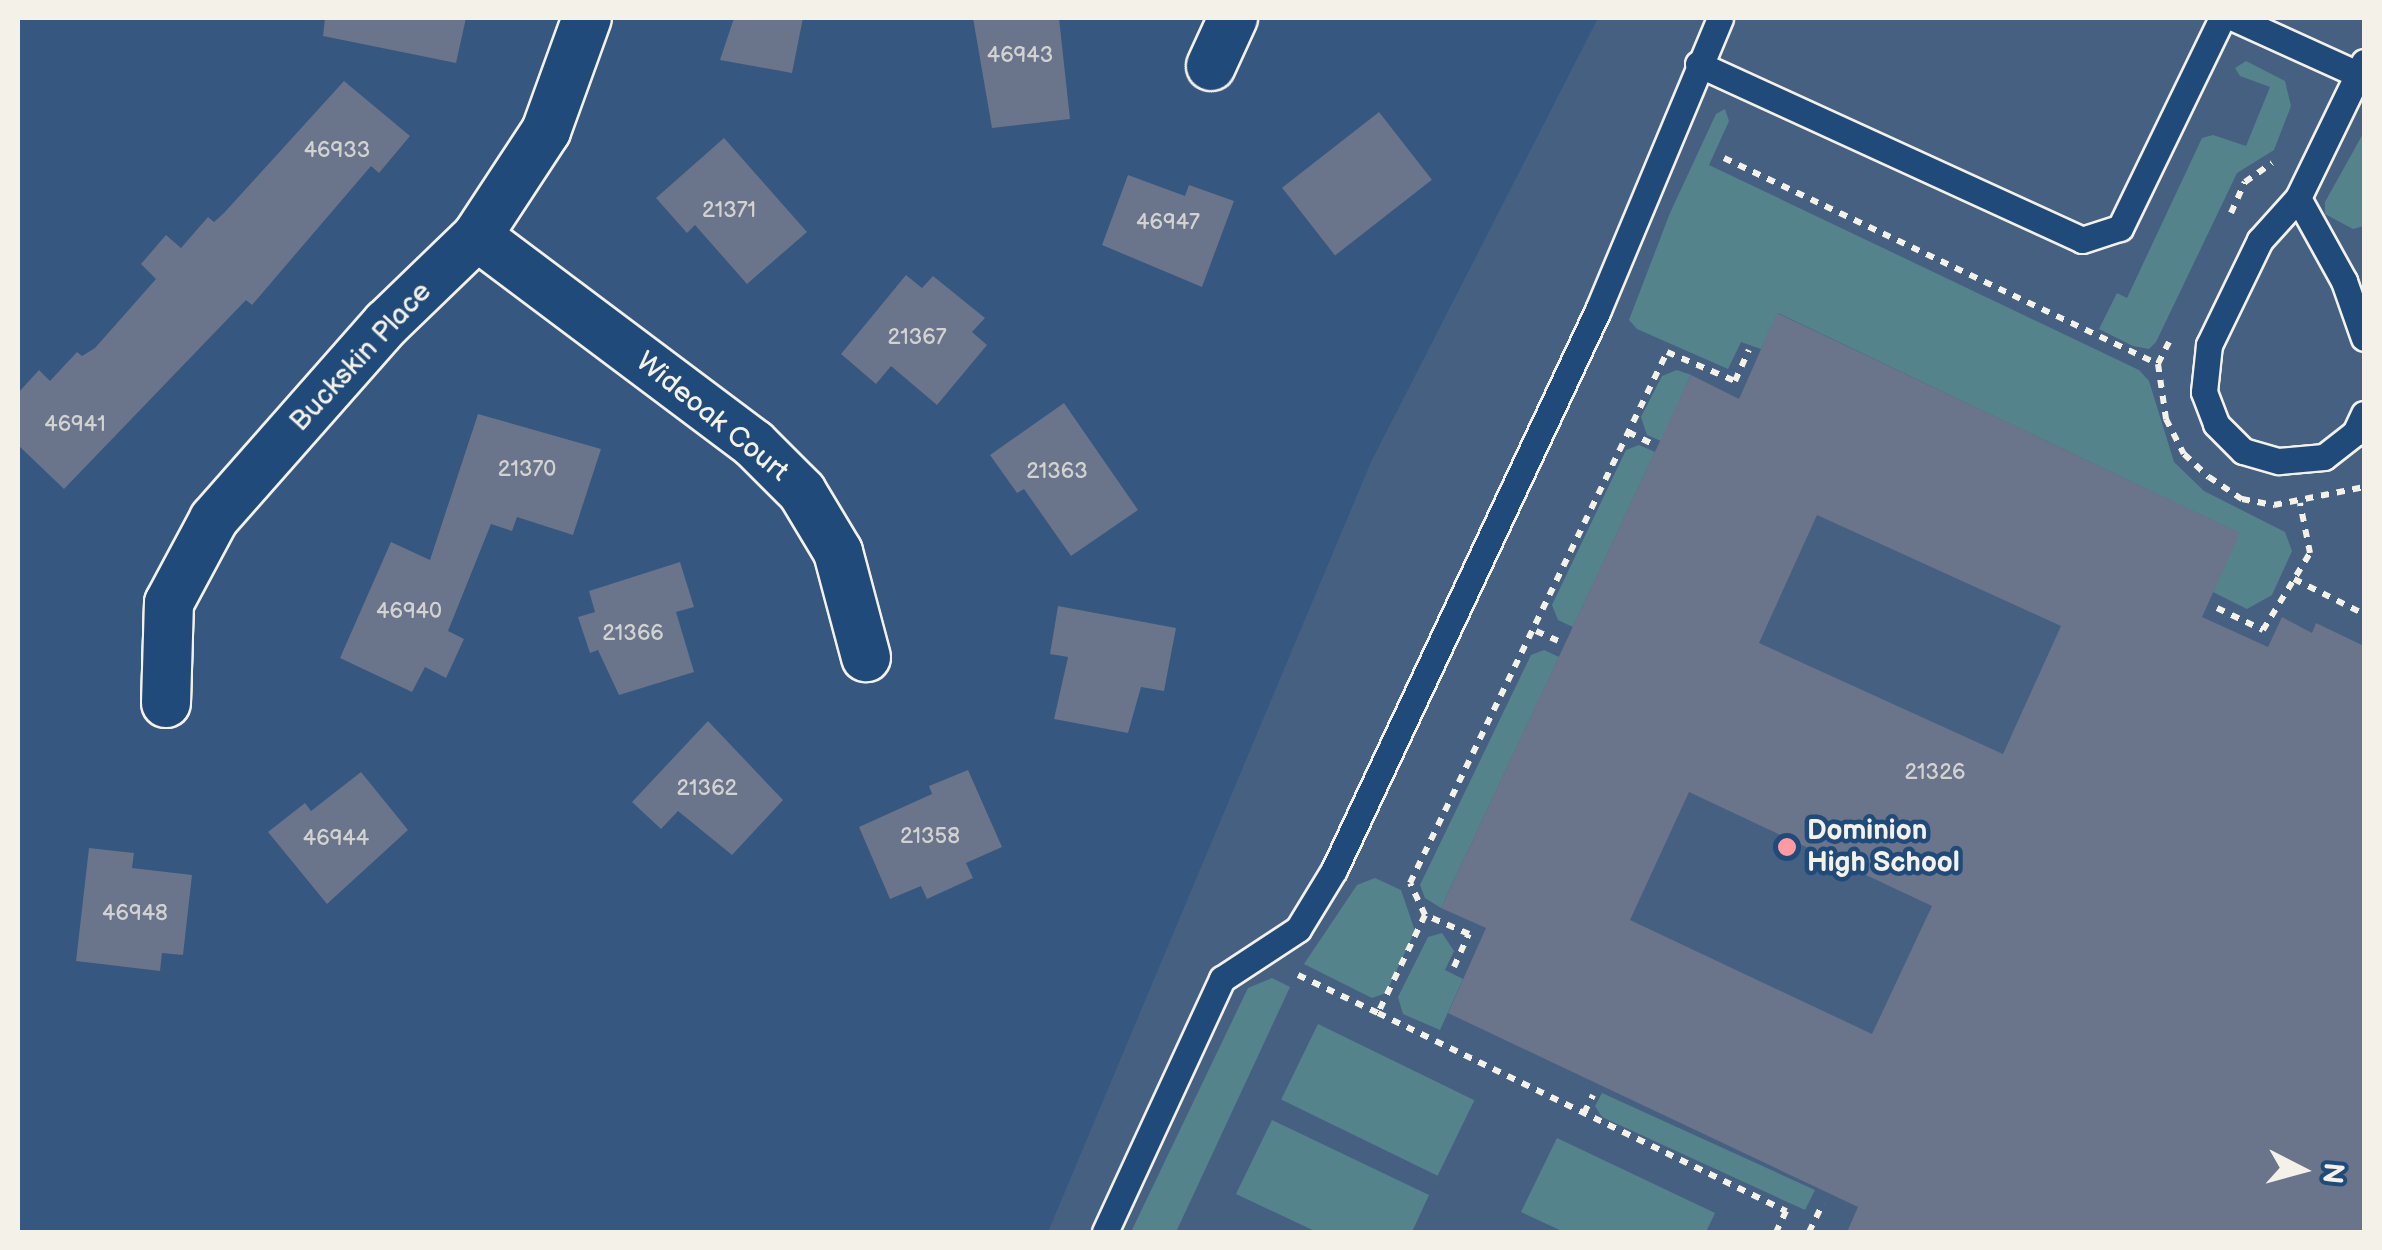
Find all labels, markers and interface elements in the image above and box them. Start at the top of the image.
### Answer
house number: 46943 [987,43,1053,69]
house number: 46933 [304,138,370,164]
house number: 21371 [702,198,756,224]
house number: 46947 [1136,210,1200,236]
street label: Buckskin Place [283,275,439,439]
house number: 21367 [888,325,946,351]
street label: Wideoak Court [629,345,795,489]
house number: 46941 [44,412,106,438]
house number: 21370 [498,457,556,483]
house number: 21363 [1026,459,1088,485]
house number: 46940 [376,599,442,625]
house number: 21366 [602,621,664,647]
house number: 21326 [1904,760,1966,786]
house number: 21362 [676,776,738,802]
place label: Dominion High School [1807,814,1960,880]
house number: 21358 [900,824,960,850]
house number: 46944 [303,826,369,852]
marker: Dominion High School [1776,836,1798,858]
house number: 46948 [102,901,168,927]
north arrow [2252,1120,2352,1220]
text: N [2315,1161,2350,1185]

